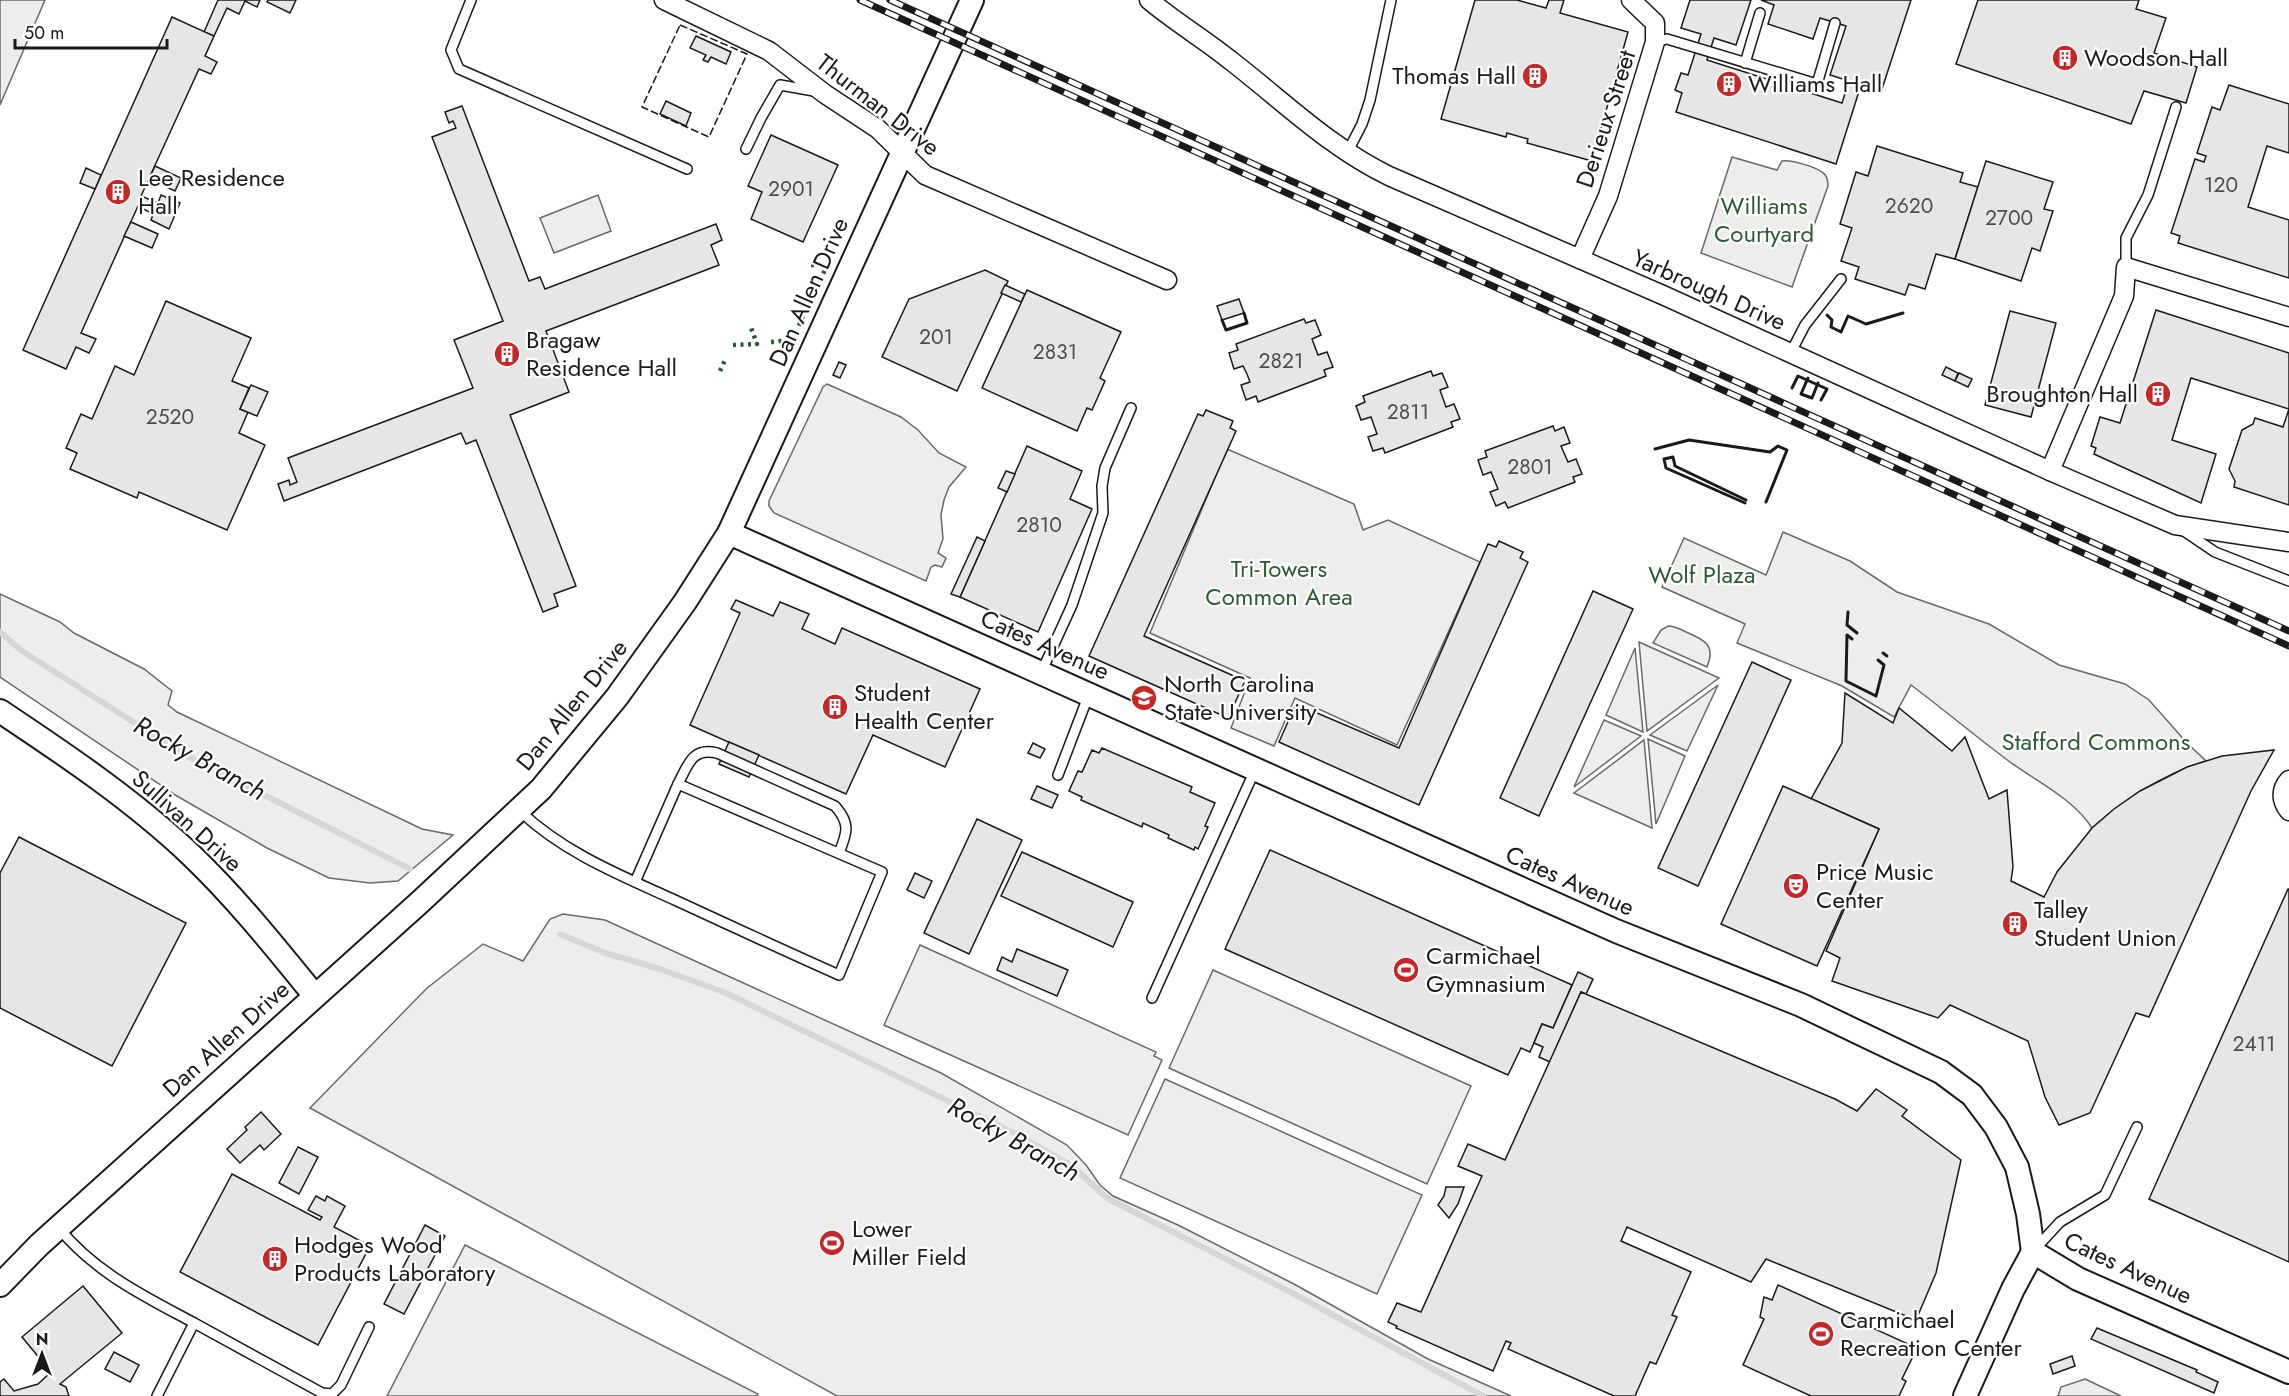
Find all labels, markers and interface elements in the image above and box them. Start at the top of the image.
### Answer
scale bar [15,12,166,50]
text: 50 m [24,20,64,46]
place label: Woodson Hall [2084,40,2228,75]
building icon: Woodson Hall [2050,43,2080,73]
street label: Thurman Drive [809,45,947,164]
street label: Derieux Street [1567,45,1644,192]
place label: Thomas Hall [1392,58,1516,93]
building icon: Thomas Hall [1520,61,1550,91]
place label: Williams Hall [1748,66,1882,101]
building icon: Williams Hall [1714,69,1744,99]
place label: Lee Residence Hall [138,160,285,223]
house number: 120 [2204,170,2238,200]
house number: 2901 [768,174,814,204]
building icon: Lee Residence Hall [103,177,133,207]
park label: Williams Courtyard [1714,188,1814,251]
house number: 2620 [1885,191,1933,221]
house number: 2700 [1985,203,2033,233]
street label: Dan Allen Drive [760,212,857,372]
street label: Yarbrough Drive [1627,240,1792,339]
place label: Bragaw Residence Hall [526,322,677,385]
house number: 201 [919,322,953,352]
house number: 2831 [1033,337,1077,367]
building icon: Bragaw Residence Hall [492,339,522,369]
house number: 2821 [1259,346,1303,376]
place label: Broughton Hall [1986,376,2138,411]
building icon: Broughton Hall [2143,379,2173,409]
house number: 2811 [1387,397,1429,427]
house number: 2520 [146,402,194,432]
house number: 2801 [1507,452,1553,482]
house number: 2810 [1016,510,1062,540]
park label: Tri-Towers Common Area [1205,551,1353,614]
park label: Wolf Plaza [1648,557,1756,592]
street label: Cates Avenue [975,601,1115,689]
street label: Dan Allen Drive [508,631,636,778]
place label: North Carolina State University [1164,666,1317,729]
place label: Student Health Center [854,675,995,738]
school or university icon: North Carolina State University [1129,683,1159,713]
building icon: Student Health Center [820,692,850,722]
water label: Rocky Branch [127,706,273,810]
park label: Stafford Commons [2002,724,2190,759]
street label: Sullivan Drive [124,761,250,880]
street label: Cates Avenue [1500,837,1640,925]
place label: Price Music Center [1816,854,1934,917]
theatre icon: Price Music Center [1781,871,1811,901]
place label: Talley Student Union [2034,892,2177,955]
building icon: Talley Student Union [2000,909,2030,939]
place label: Carmichael Gymnasium [1426,938,1546,1001]
sports icon: Carmichael Gymnasium [1391,955,1421,985]
street label: Dan Allen Drive [154,972,297,1105]
house number: 2411 [2232,1029,2276,1059]
water label: Rocky Branch [941,1087,1087,1191]
place label: Lower Miller Field [852,1211,966,1274]
street label: Cates Avenue [2058,1223,2198,1313]
place label: Hodges Wood Products Laboratory [294,1227,496,1290]
sports icon: Lower Miller Field [817,1228,847,1258]
building icon: Hodges Wood Products Laboratory [260,1244,290,1274]
place label: Carmichael Recreation Center [1840,1302,2022,1365]
sports icon: Carmichael Recreation Center [1806,1319,1836,1349]
north arrow [12,1324,72,1384]
text: N [36,1328,48,1351]

